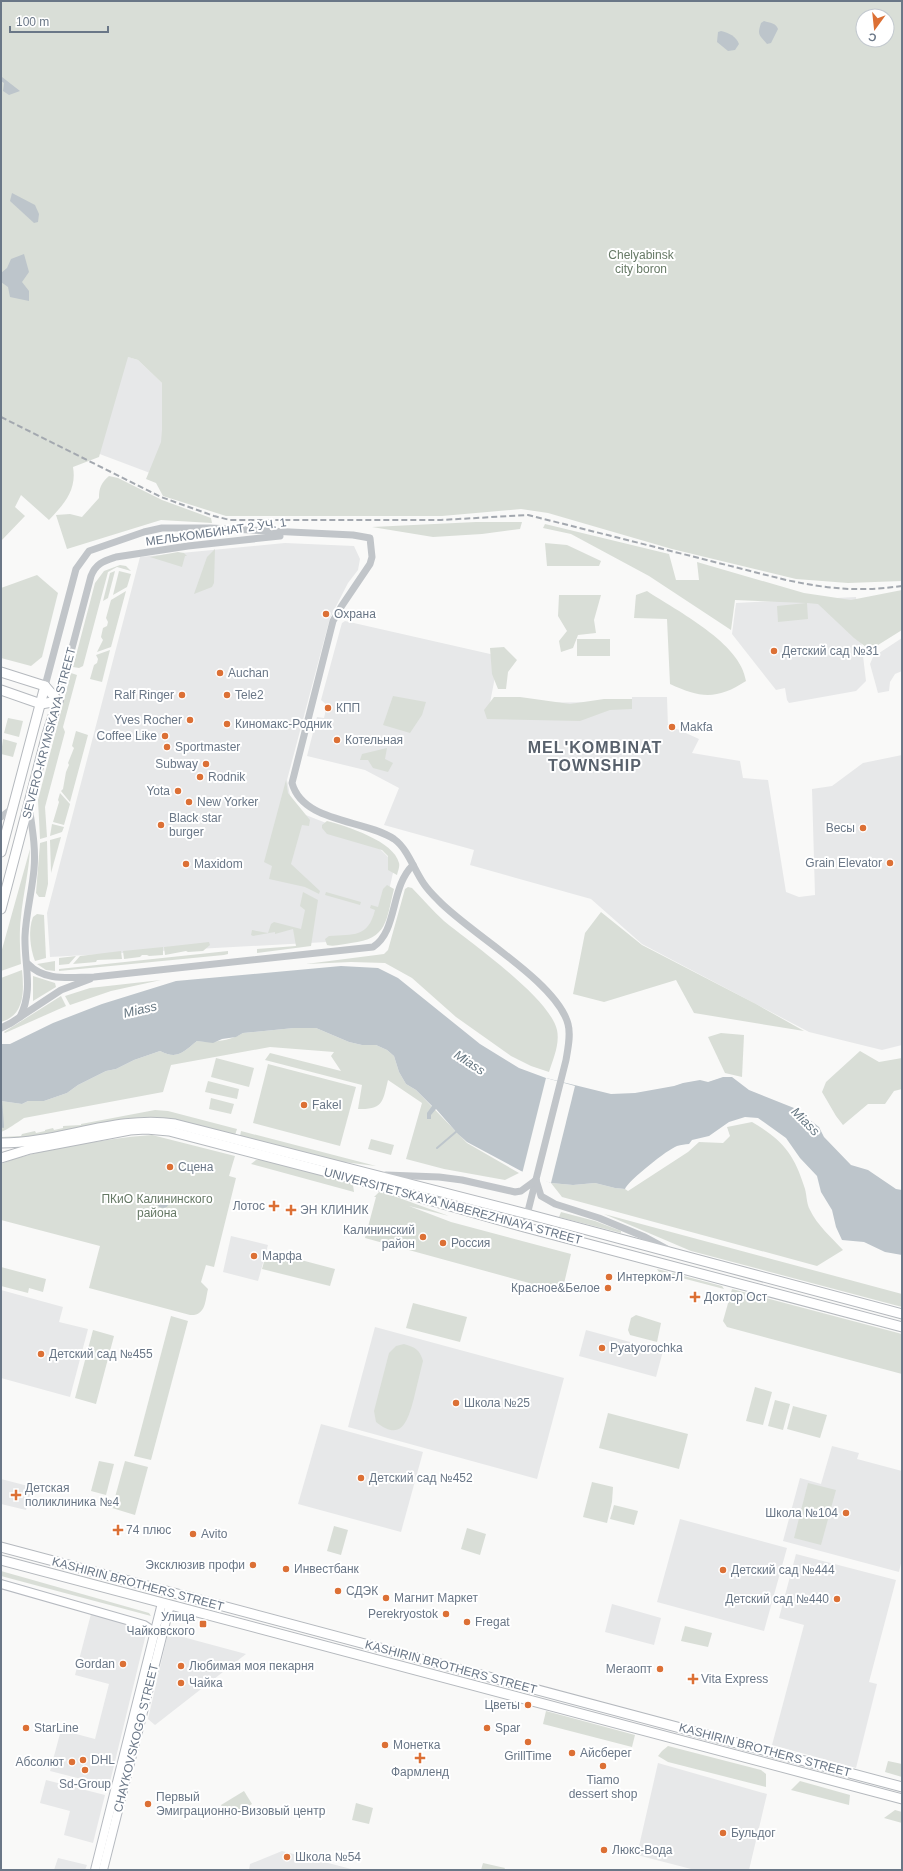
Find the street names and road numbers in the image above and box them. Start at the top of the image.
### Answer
street label: МЕЛЬКОМБИНАТ 2 УЧ. 1 [145,515,288,549]
street label: SEVERO-KRYMSKAYA STREET [19,645,79,820]
street label: UNIVERSITETSKAYA NABEREZHNAYA STREET [322,1165,584,1247]
street label: KASHIRIN BROTHERS STREET [51,1554,226,1614]
street label: KASHIRIN BROTHERS STREET [364,1637,539,1697]
street label: CHAYKOVSKOGO STREET [111,1662,161,1814]
street label: KASHIRIN BROTHERS STREET [678,1720,853,1780]

